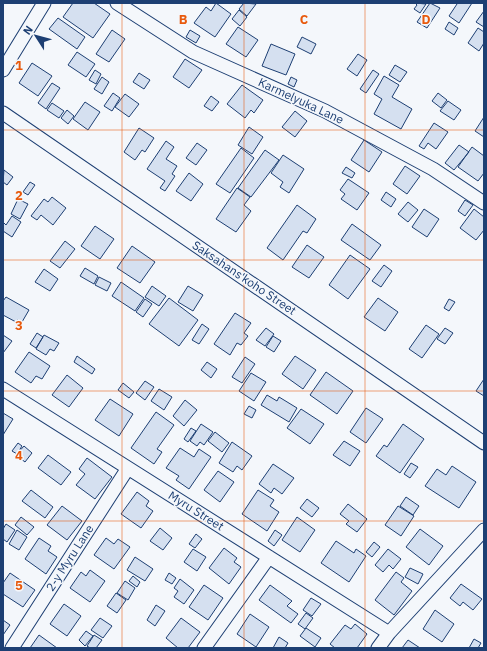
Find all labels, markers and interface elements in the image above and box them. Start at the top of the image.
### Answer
text: B [179,11,188,28]
text: C [300,11,309,28]
text: D [421,11,431,28]
north arrow [16,16,56,56]
text: N [20,23,36,37]
text: 1 [15,57,23,74]
street label: Karmelyuka Lane [256,74,347,127]
text: 2 [15,187,23,204]
street label: Saksahansʹkoho Street [189,237,299,318]
text: 3 [15,317,23,334]
text: 4 [15,447,23,464]
street label: Myru Street [166,488,227,534]
street label: 2-y Myru Lane [43,521,97,594]
text: 5 [15,577,23,594]

